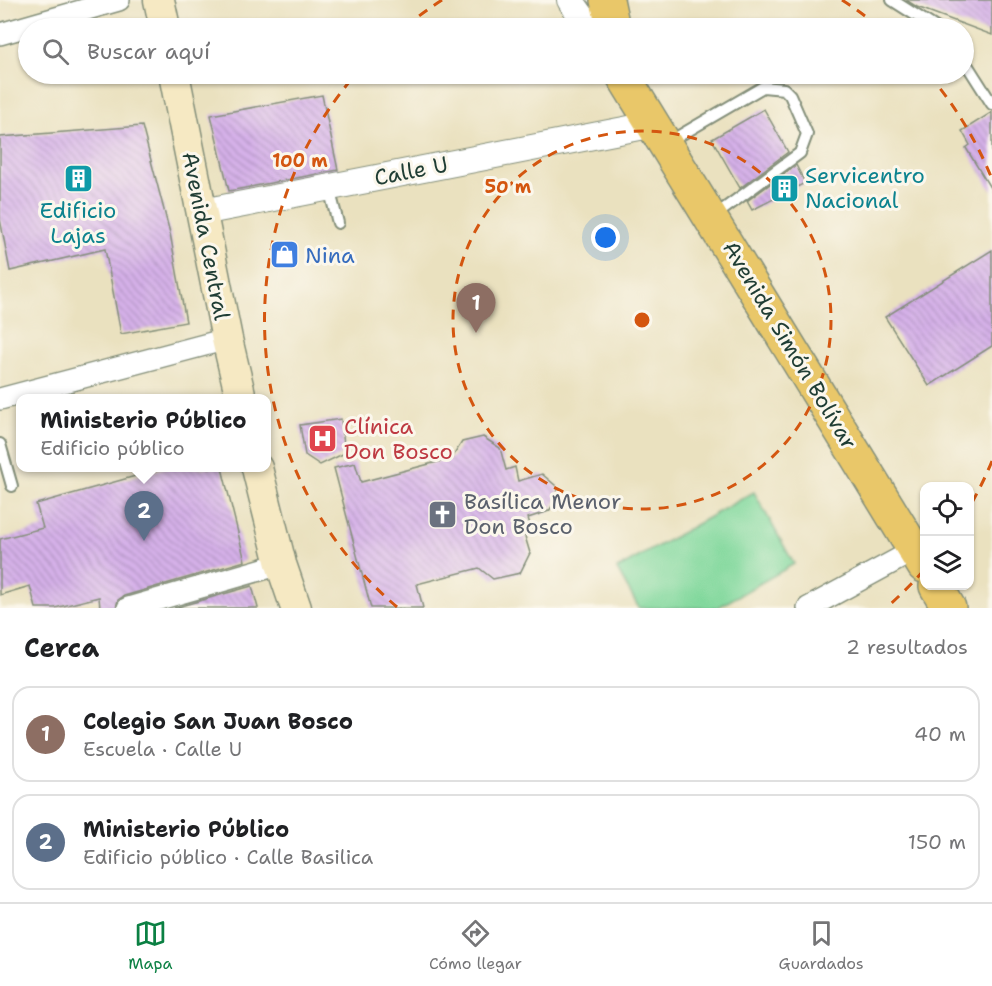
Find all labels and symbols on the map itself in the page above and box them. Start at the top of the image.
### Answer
street label: Avenida Central [175,149,237,323]
text: 100 m [272,149,328,173]
street label: Calle U [372,150,450,192]
place label: Servicentro Nacional [805,161,925,215]
building icon: Edificio Lajas [62,162,94,194]
building icon: Servicentro Nacional [768,172,800,204]
text: 50 m [485,175,532,199]
place label: Edificio Lajas [40,196,116,250]
your location [591,223,620,252]
street label: Avenida Simón Bolívar [716,235,864,455]
shop icon: Nina [268,239,300,271]
place label: Nina [305,241,355,270]
pin: 1 [456,284,496,333]
centre of rings [632,310,652,330]
place label: Clínica Don Bosco [344,412,453,466]
hospital icon: Clínica Don Bosco [307,423,339,455]
place label: Basílica Menor Don Bosco [464,487,621,541]
pin: 2 [124,492,164,541]
church icon: Basílica Menor Don Bosco [427,498,459,530]

